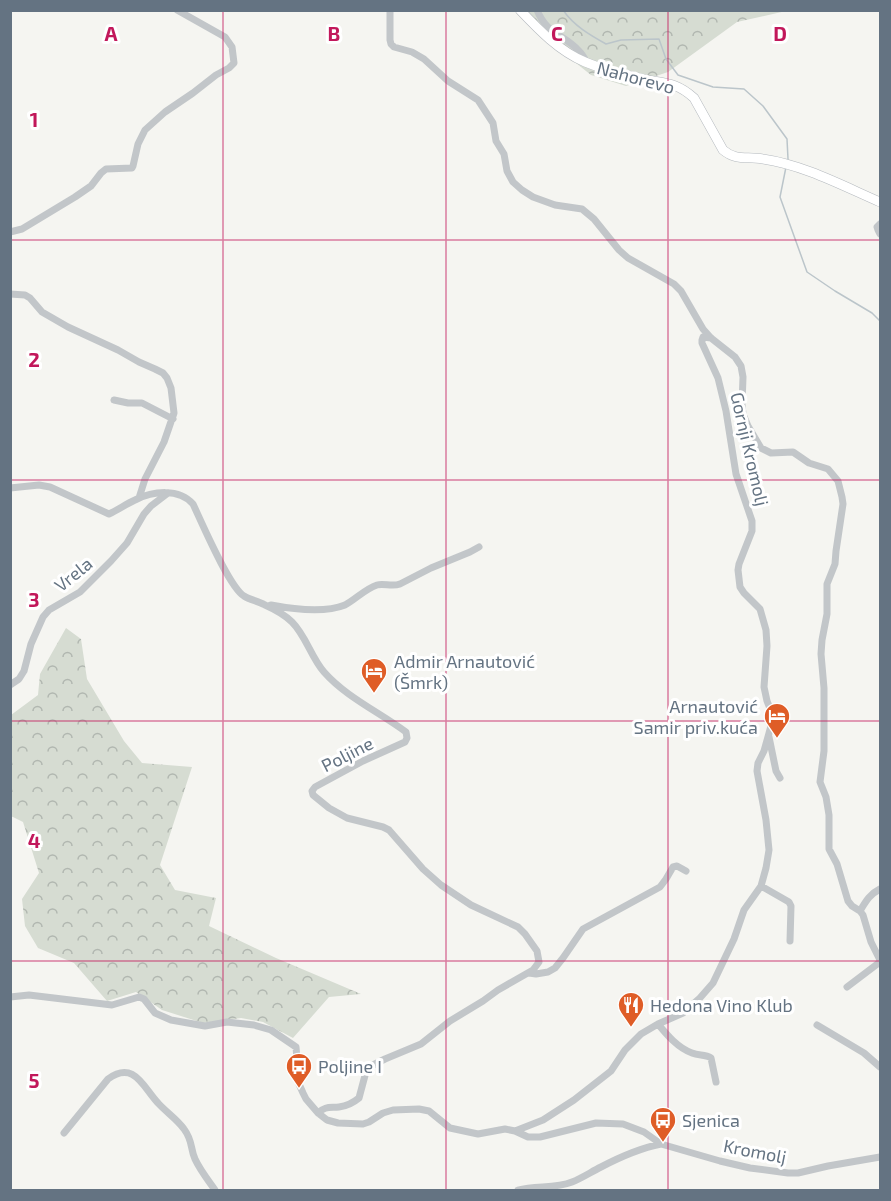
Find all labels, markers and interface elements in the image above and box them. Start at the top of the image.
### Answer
text: A [104,21,118,45]
text: B [328,21,340,45]
text: C [551,21,563,45]
text: D [773,21,787,45]
street label: Nahorevo [595,56,677,98]
text: 1 [30,107,38,131]
text: 2 [28,347,40,371]
street label: Gornji Kromolj [726,390,774,508]
street label: Vrela [50,552,96,596]
text: 3 [28,587,40,611]
place label: Admir Arnautović (Šmrk) [394,650,535,693]
hotel icon: Admir Arnautović (Šmrk) [359,656,389,694]
place label: Arnautović Samir priv.kuća [634,695,758,738]
hotel icon: Arnautović Samir priv.kuća [762,701,792,739]
street label: Poljine [317,732,377,776]
text: 4 [28,828,41,852]
restaurant icon: Hedona Vino Klub [616,990,646,1028]
place label: Hedona Vino Klub [650,994,793,1016]
bus stop icon: Poljine I [284,1051,314,1089]
place label: Poljine I [318,1055,382,1077]
text: 5 [28,1068,40,1092]
bus stop icon: Sjenica [648,1105,678,1143]
place label: Sjenica [682,1109,740,1131]
street label: Kromolj [722,1134,788,1168]

